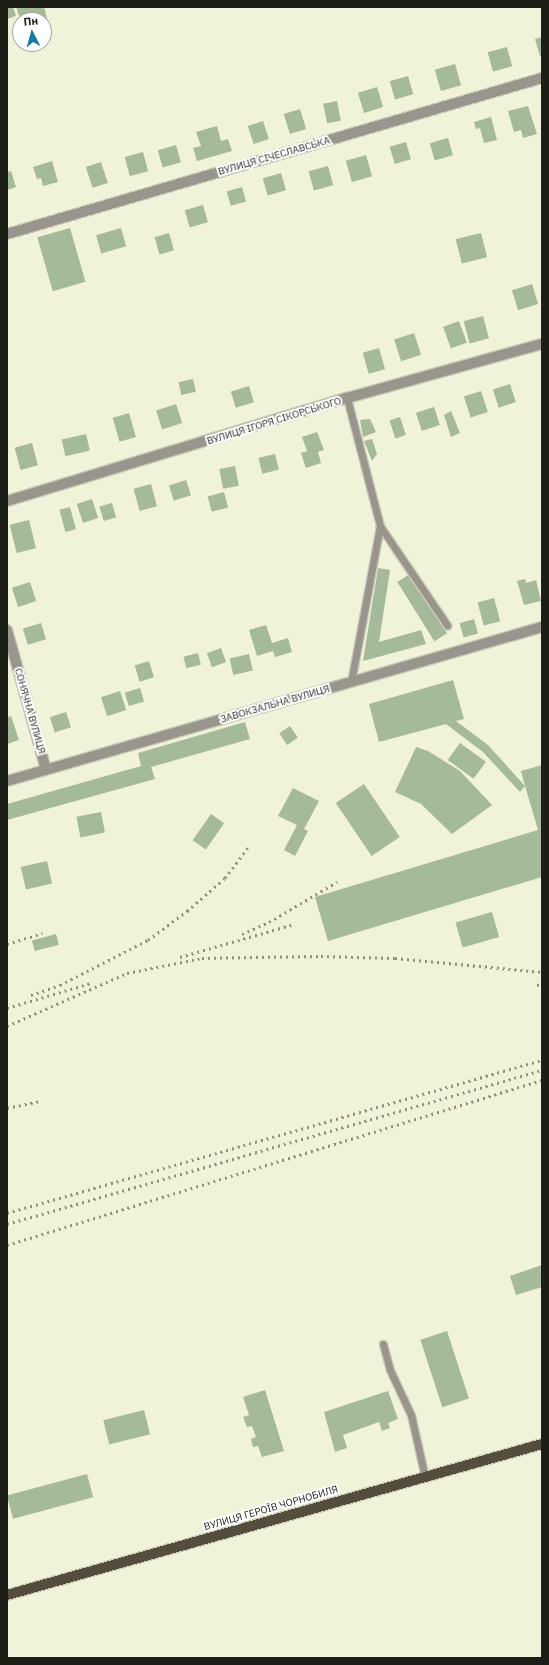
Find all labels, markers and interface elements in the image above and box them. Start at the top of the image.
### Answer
north arrow [12,12,52,52]
text: Пн [23,13,39,29]
street label: ВУЛИЦЯ СІЧЕСЛАВСЬКА [217,134,331,178]
street label: ВУЛИЦЯ ІГОРЯ СІКОРСЬКОГО [205,395,343,447]
street label: СОНЯЧНА ВУЛИЦЯ [12,667,48,755]
street label: ЗАВОКЗАЛЬНА ВУЛИЦЯ [219,683,331,725]
street label: ВУЛИЦЯ ГЕРОЇВ ЧОРНОБИЛЯ [203,1483,339,1533]

